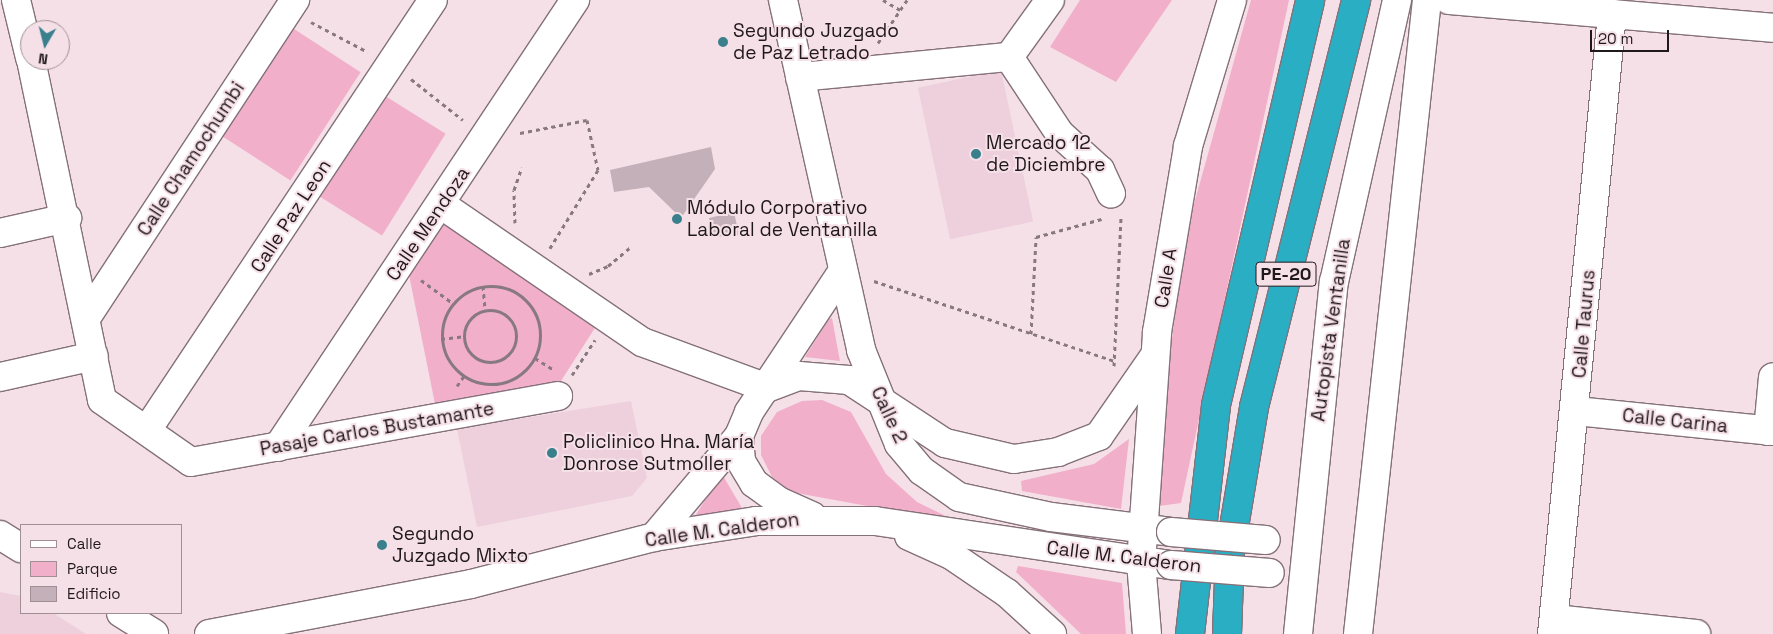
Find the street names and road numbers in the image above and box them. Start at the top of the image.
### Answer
street label: Calle Chamochumbi [133,78,249,240]
street label: Calle Paz Leon [246,155,336,277]
street label: Calle Mendoza [382,163,474,285]
street label: Autopista Ventanilla [1307,237,1355,423]
street label: Calle A [1150,246,1182,310]
road number: PE-20 [1255,258,1317,290]
street label: Calle Taurus [1568,269,1600,379]
street label: Calle 2 [866,383,912,447]
street label: Pasaje Carlos Bustamante [258,397,496,461]
street label: Calle Carina [1621,404,1729,438]
street label: Calle M. Calderon [643,508,801,552]
street label: Calle M. Calderon [1045,536,1203,578]

